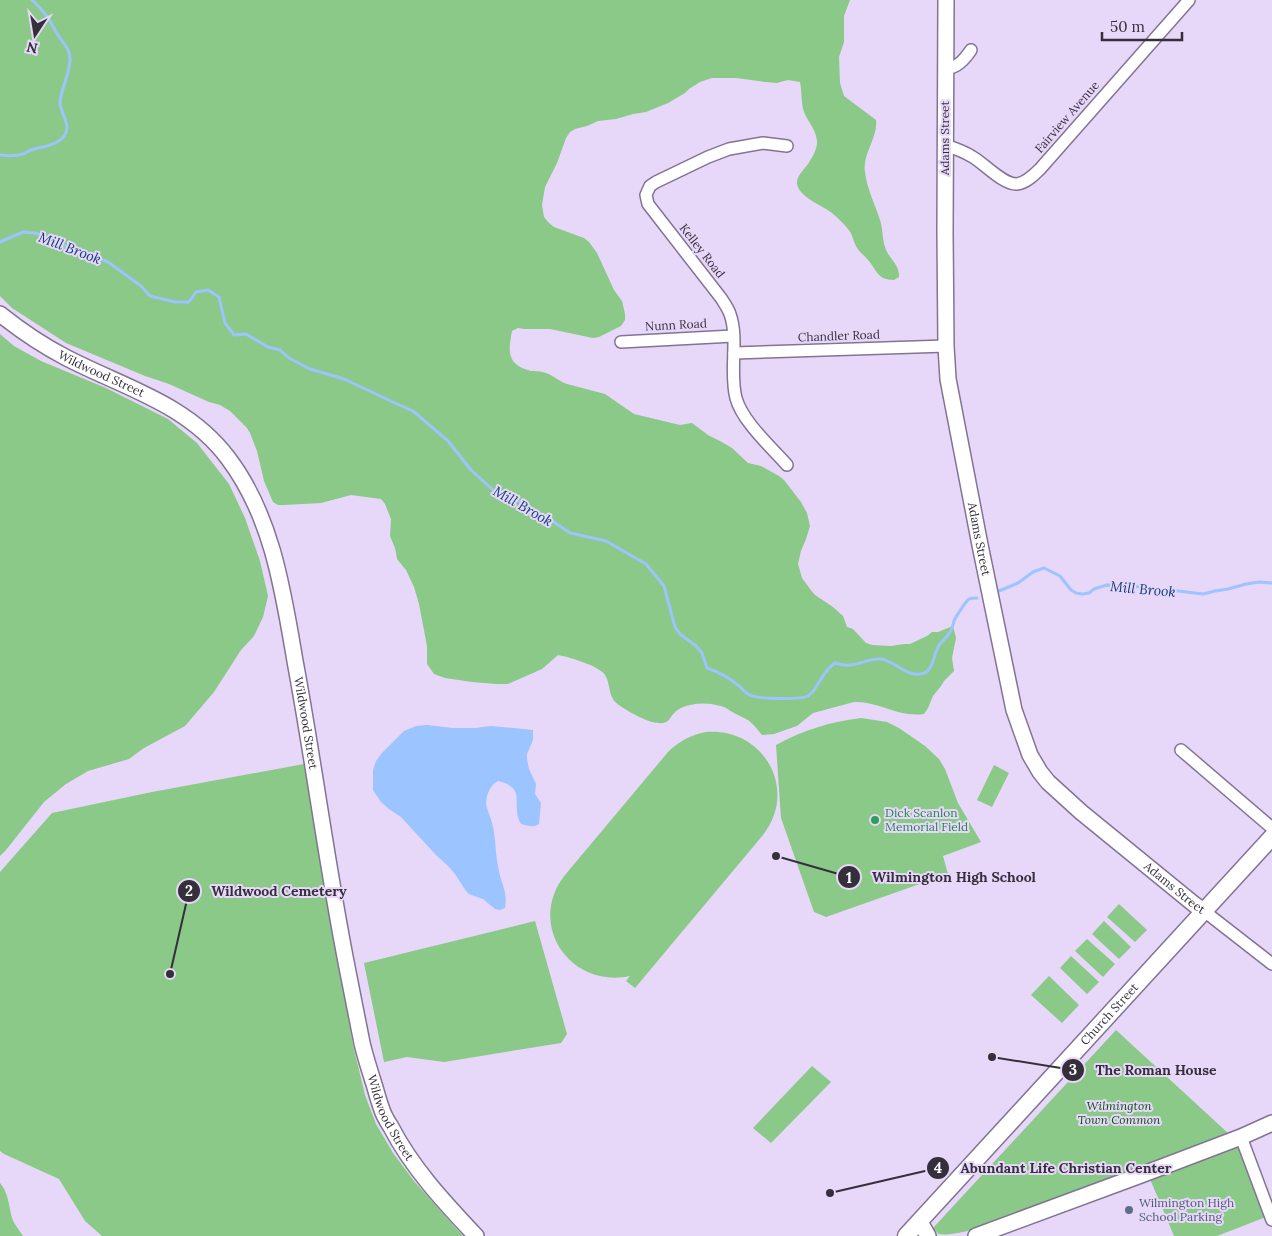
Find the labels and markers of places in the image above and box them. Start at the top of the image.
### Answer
place label: Dick Scanlon Memorial Field [885,805,968,834]
marker: Dick Scanlon Memorial Field [869,814,881,826]
callout: Wilmington High School [837,863,1046,892]
callout: Wildwood Cemetery [176,877,357,906]
callout: The Roman House [1060,1056,1226,1085]
callout: Abundant Life Christian Center [926,1154,1182,1183]
place label: Wilmington High School Parking [1139,1195,1234,1224]
marker: Wilmington High School Parking [1123,1204,1135,1216]

